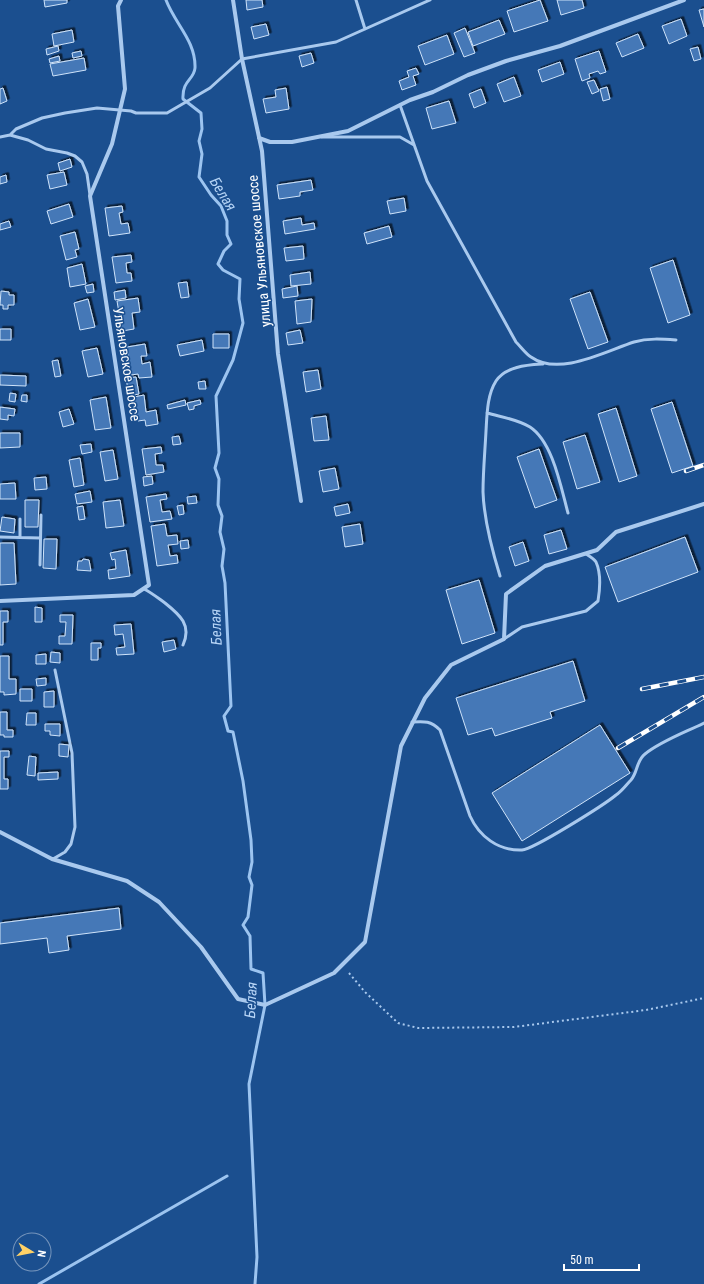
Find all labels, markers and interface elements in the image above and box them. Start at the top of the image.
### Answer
water label: Белая [206,174,240,214]
street label: улица Ульяновское шоссе [244,174,274,328]
street label: Ульяновское шоссе [110,306,144,423]
water label: Белая [206,609,226,645]
water label: Белая [241,981,261,1019]
north arrow [12,1232,52,1272]
scale bar [564,1246,639,1272]
text: N [34,1249,48,1258]
text: 50 m [570,1253,594,1267]

